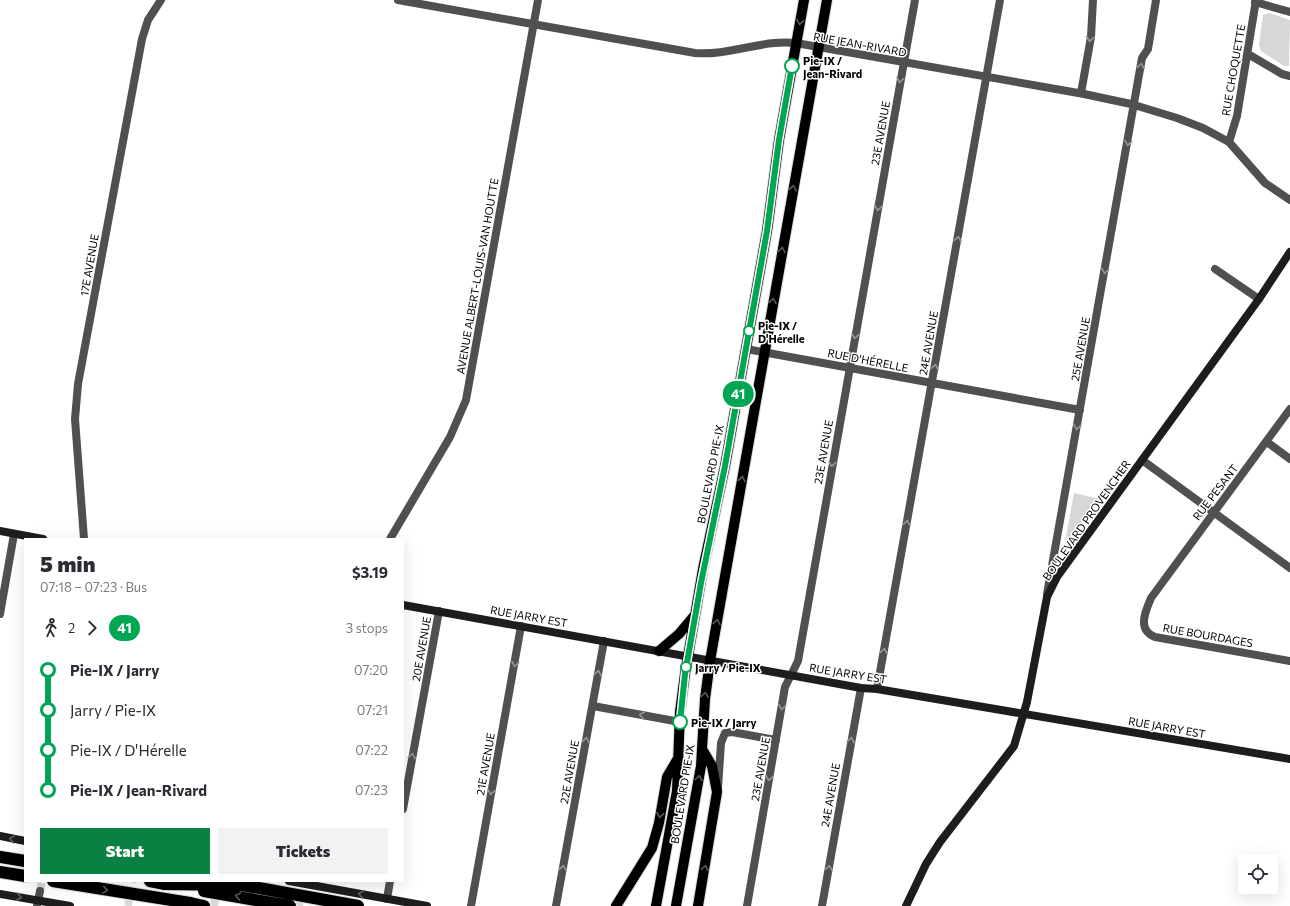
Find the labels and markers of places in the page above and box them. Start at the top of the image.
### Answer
place label: Pie-IX / Jean-Rivard [803,54,862,81]
marker: Pie-IX / Jean-Rivard [784,58,800,74]
place label: Pie-IX / D'Hérelle [758,319,805,345]
marker: Pie-IX / D'Hérelle [743,325,755,337]
marker: Jarry / Pie-IX [680,661,692,673]
place label: Jarry / Pie-IX [695,661,761,675]
marker: Pie-IX / Jarry [672,714,688,730]
place label: Pie-IX / Jarry [691,716,757,730]

